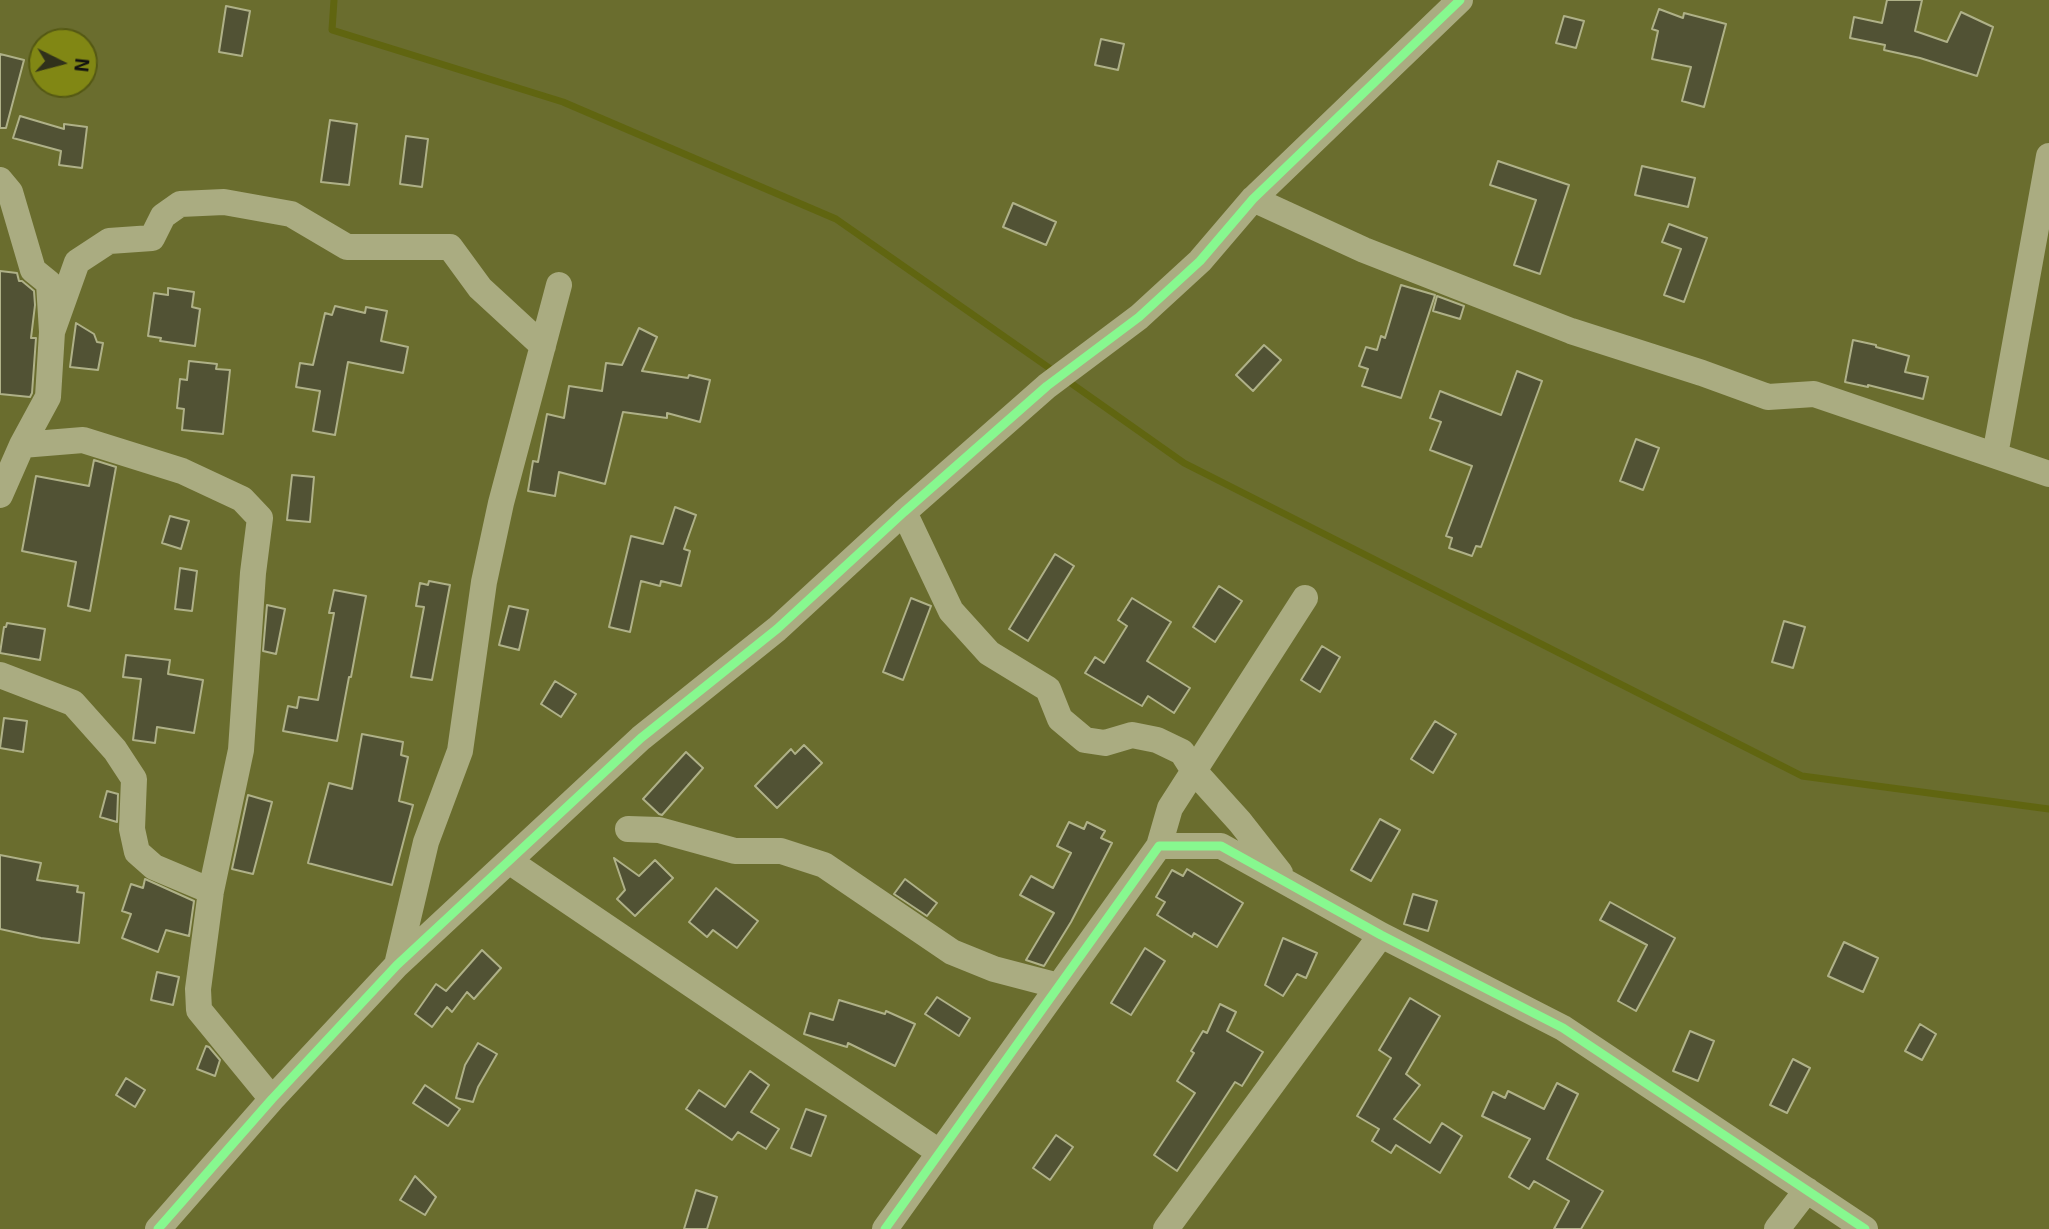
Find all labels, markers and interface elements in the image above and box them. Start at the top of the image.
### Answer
north arrow [28,28,98,98]
text: N [70,57,95,73]

